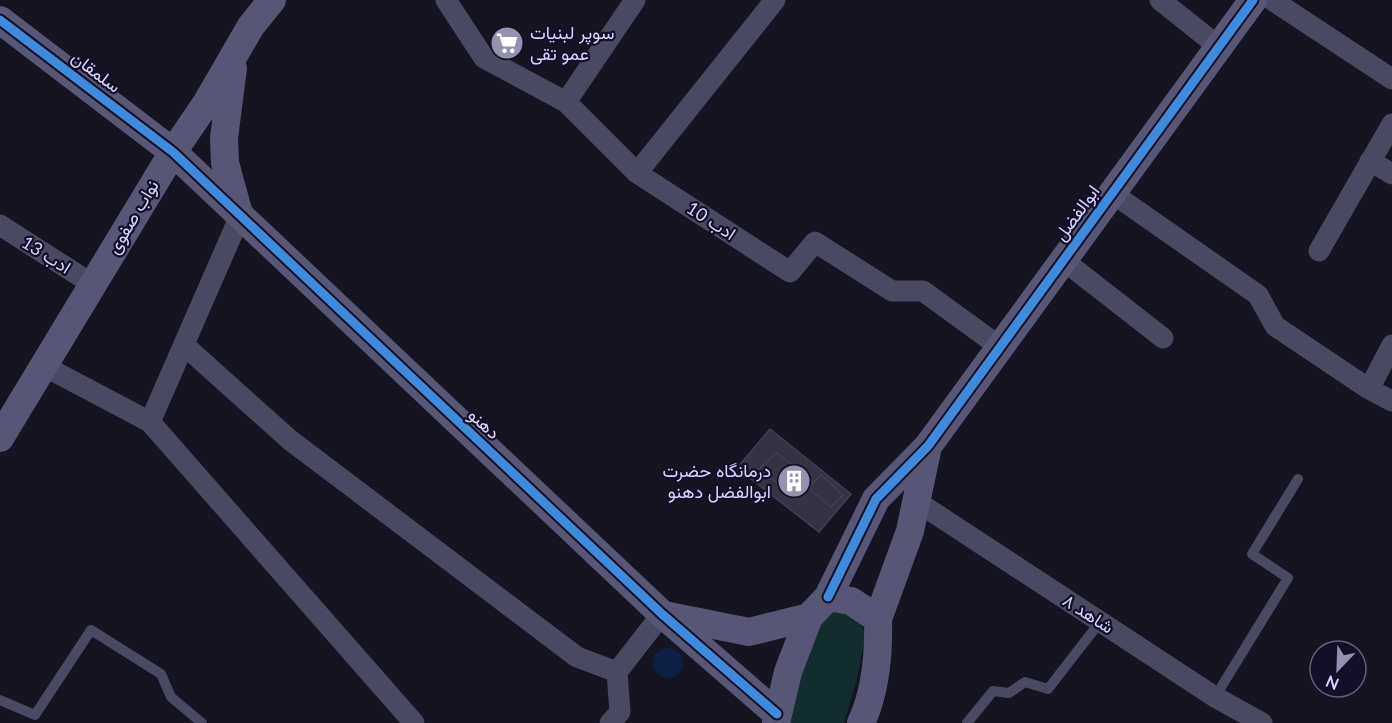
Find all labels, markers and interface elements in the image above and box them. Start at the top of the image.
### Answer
place label: سوپر لبنیات عمو تقی [530,21,614,65]
supermarket icon: سوپر لبنیات عمو تقی [489,25,525,61]
street label: سلمقان [68,46,126,97]
street label: نواب صفوی [101,176,164,258]
street label: ابوالفضل [1049,180,1105,245]
street label: ادب 10 [683,196,740,244]
street label: ادب 13 [18,231,75,278]
street label: دهنو [464,403,505,444]
place label: درمانگاه حضرت ابوالفضل دهنو [662,459,771,503]
building icon: درمانگاه حضرت ابوالفضل دهنو [776,463,812,499]
street label: شاهد ۸ [1059,589,1118,638]
north arrow [1308,639,1368,699]
text: N [1323,672,1341,694]

